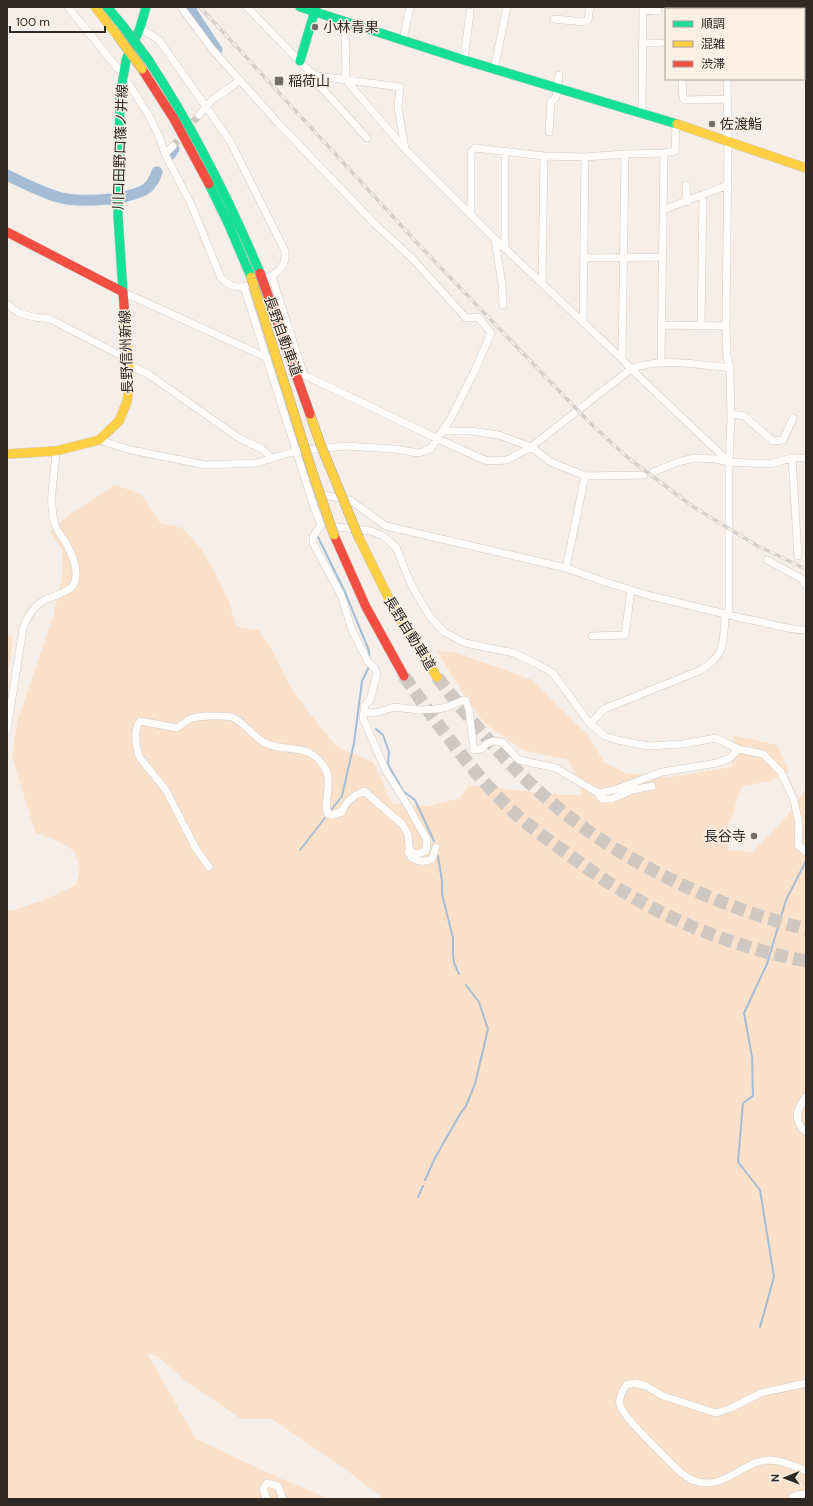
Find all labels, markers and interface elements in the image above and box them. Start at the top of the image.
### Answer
scale bar [10,8,105,34]
legend [665,8,805,80]
text: 100 m [16,14,50,30]
text: 順調 [701,16,725,32]
place label: 小林青果 [323,18,379,36]
marker: 小林青果 [310,22,320,32]
text: 混雑 [701,36,725,52]
text: 渋滞 [701,56,725,72]
place label: 稲荷山 [288,72,330,90]
marker: 稲荷山 [273,75,285,87]
street label: 川口田野口篠ノ井線 [109,84,131,210]
place label: 佐渡鮨 [720,115,762,133]
marker: 佐渡鮨 [707,119,717,129]
street label: 長野自動車道 [260,293,306,379]
street label: 長野信州新線 [116,310,136,394]
street label: 長野自動車道 [380,593,440,673]
place label: 長谷寺 [704,827,746,845]
marker: 長谷寺 [749,831,759,841]
north arrow [765,1458,805,1498]
text: N [768,1474,782,1482]

